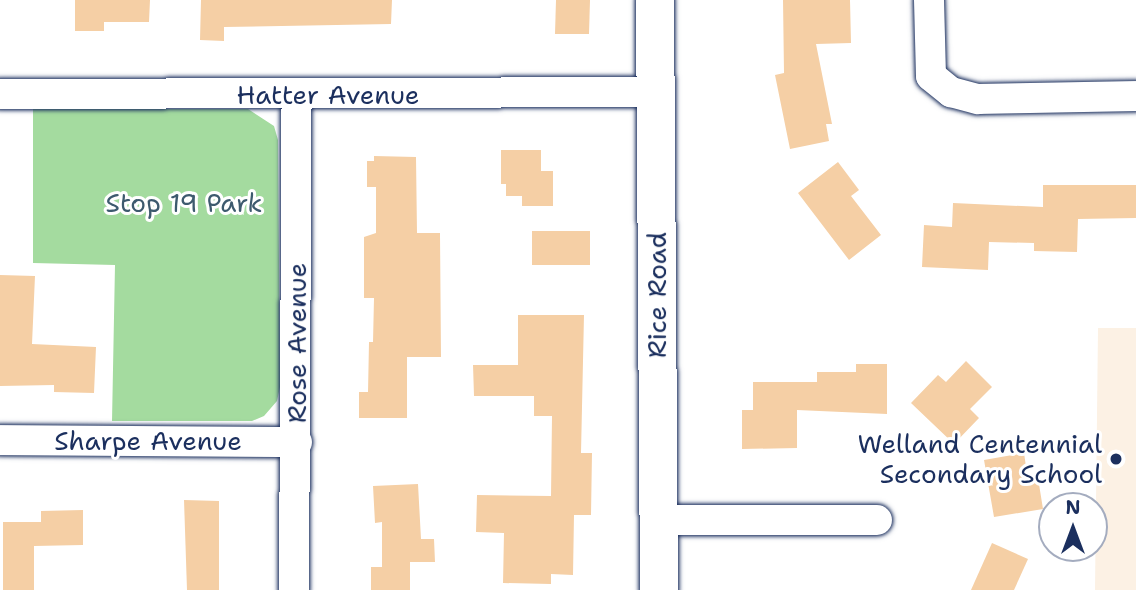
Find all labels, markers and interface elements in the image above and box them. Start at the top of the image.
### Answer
street label: Hatter Avenue [236,79,420,111]
park label: Stop 19 Park [106,187,262,219]
street label: Rice Road [641,232,673,358]
street label: Rose Avenue [281,263,313,423]
street label: Sharpe Avenue [54,425,242,457]
place label: Welland Centennial Secondary School [858,428,1102,490]
marker: Welland Centennial Secondary School [1108,451,1124,467]
north arrow [1038,492,1108,562]
text: N [1065,495,1081,520]

